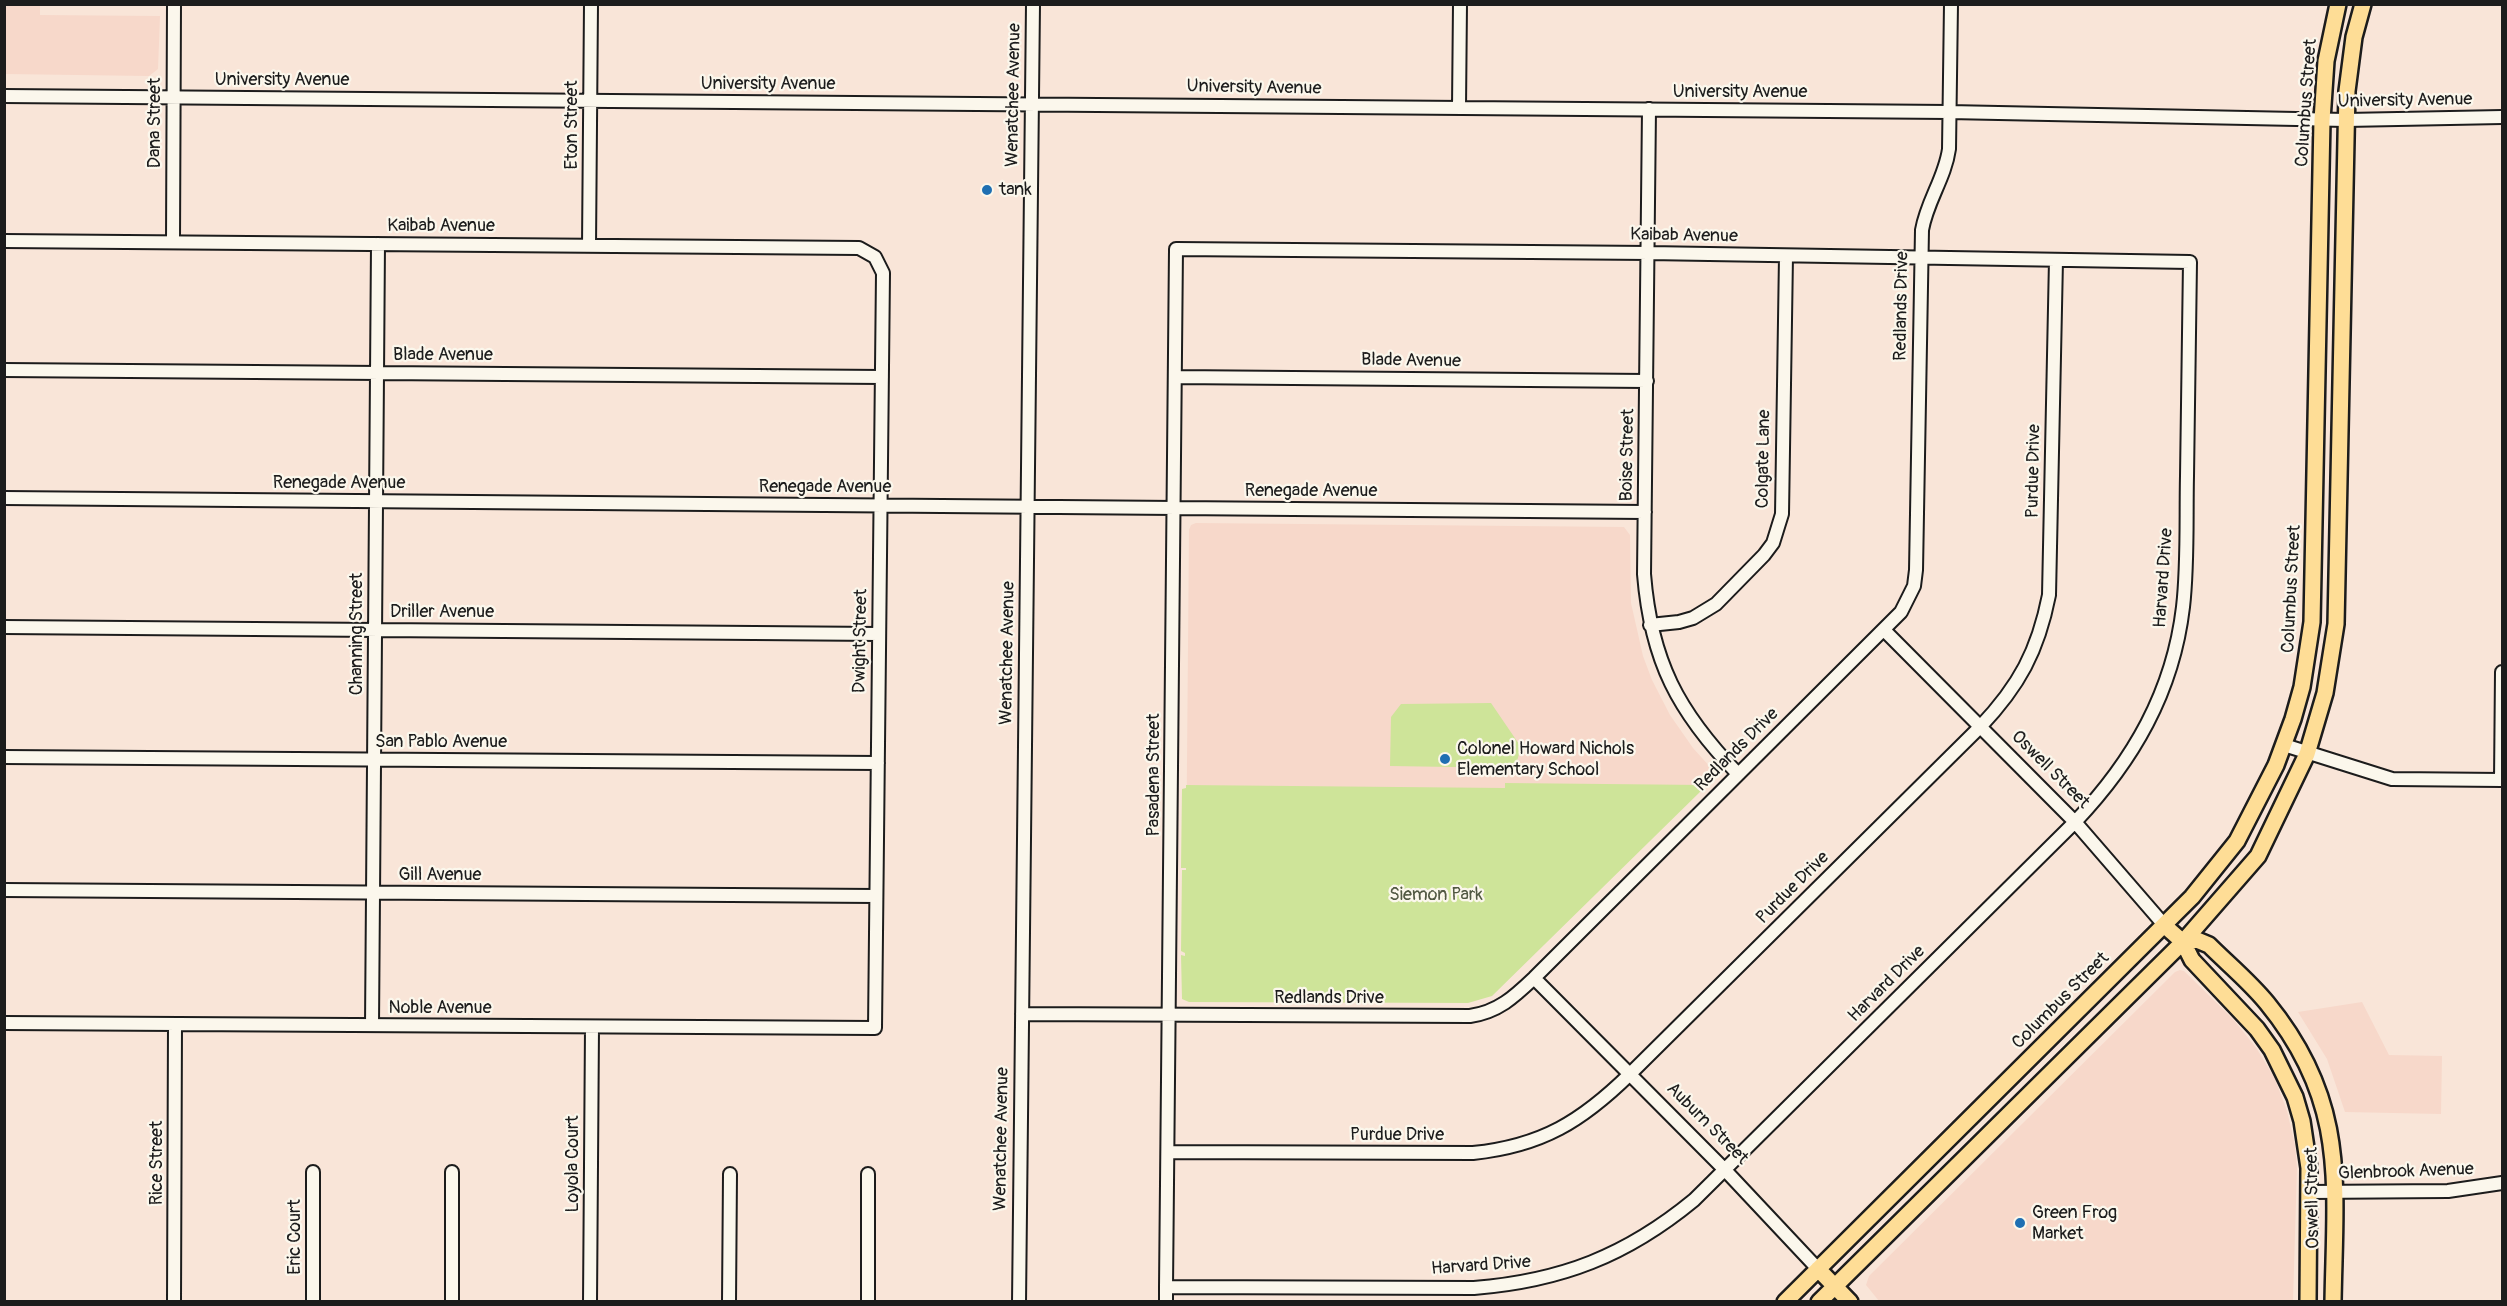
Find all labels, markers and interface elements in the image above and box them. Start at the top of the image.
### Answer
street label: Wenatchee Avenue [1002,23,1026,167]
street label: Columbus Street [2292,38,2322,168]
street label: University Avenue [215,69,349,91]
street label: University Avenue [701,73,835,95]
street label: University Avenue [1186,76,1322,100]
street label: Dana Street [144,78,166,168]
street label: Eton Street [561,80,583,170]
street label: University Avenue [1673,81,1807,103]
street label: University Avenue [2337,89,2473,113]
place label: tank [999,179,1032,201]
marker: tank [980,183,994,197]
street label: Kaibab Avenue [387,215,495,237]
street label: Kaibab Avenue [1630,224,1738,248]
street label: Redlands Drive [1890,251,1914,361]
street label: Blade Avenue [393,344,493,366]
street label: Blade Avenue [1361,349,1461,373]
street label: Boise Street [1616,408,1640,502]
street label: Colgate Lane [1752,409,1776,509]
street label: Purdue Drive [2022,424,2046,518]
street label: Renegade Avenue [273,472,405,494]
street label: Renegade Avenue [759,476,891,498]
street label: Renegade Avenue [1245,480,1377,502]
street label: Columbus Street [2278,524,2306,654]
street label: Harvard Drive [2150,527,2178,629]
street label: Channing Street [346,573,368,695]
street label: Wenatchee Avenue [996,581,1020,725]
street label: Dwight Street [849,589,873,693]
street label: Driller Avenue [390,601,494,623]
street label: Redlands Drive [1691,704,1783,796]
street label: Pasadena Street [1143,714,1165,836]
street label: Oswell Street [2006,726,2094,814]
street label: San Pablo Avenue [375,731,507,753]
place label: Colonel Howard Nichols Elementary School [1457,738,1634,780]
marker: Colonel Howard Nichols Elementary School [1438,752,1452,766]
street label: Purdue Drive [1752,847,1834,929]
street label: Gill Avenue [399,864,481,886]
park label: Siemon Park [1389,884,1483,906]
street label: Harvard Drive [1844,941,1930,1027]
street label: Columbus Street [2008,948,2114,1054]
street label: Redlands Drive [1274,987,1384,1009]
street label: Noble Avenue [388,997,492,1019]
street label: Wenatchee Avenue [990,1067,1014,1211]
street label: Auburn Street [1661,1078,1753,1170]
street label: Loyola Court [562,1115,584,1213]
street label: Rice Street [146,1121,168,1205]
street label: Purdue Drive [1350,1124,1444,1146]
street label: Oswell Street [2301,1147,2325,1249]
street label: Glenbrook Avenue [2338,1159,2474,1185]
street label: Eric Court [284,1199,306,1275]
place label: Green Frog Market [2032,1202,2117,1244]
marker: Green Frog Market [2013,1216,2027,1230]
street label: Harvard Drive [1430,1252,1532,1280]

